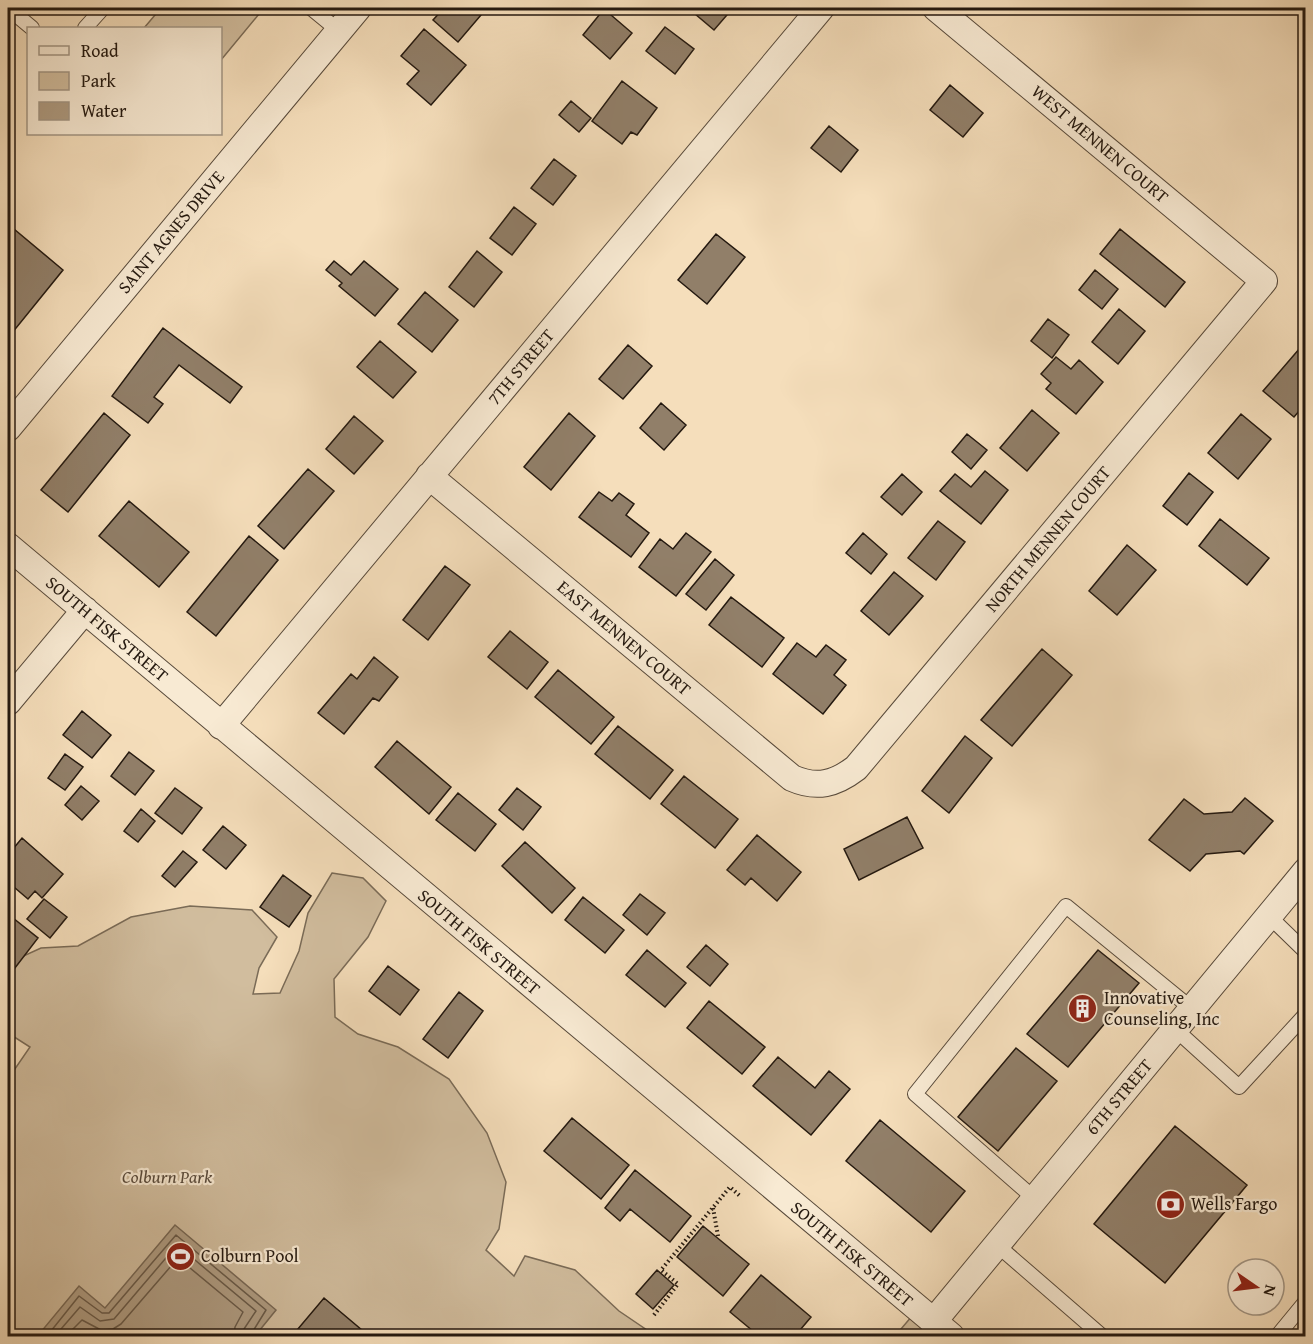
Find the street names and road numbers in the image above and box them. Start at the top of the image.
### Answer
street label: WEST MENNEN COURT [1026,78,1175,209]
street label: SAINT AGNES DRIVE [111,164,230,299]
street label: 7TH STREET [481,323,561,411]
street label: NORTH MENNEN COURT [978,460,1117,618]
street label: SOUTH FISK STREET [40,569,175,688]
street label: EAST MENNEN COURT [551,573,697,702]
street label: SOUTH FISK STREET [412,882,547,1001]
street label: 6TH STREET [1079,1053,1159,1141]
street label: SOUTH FISK STREET [785,1194,920,1313]

